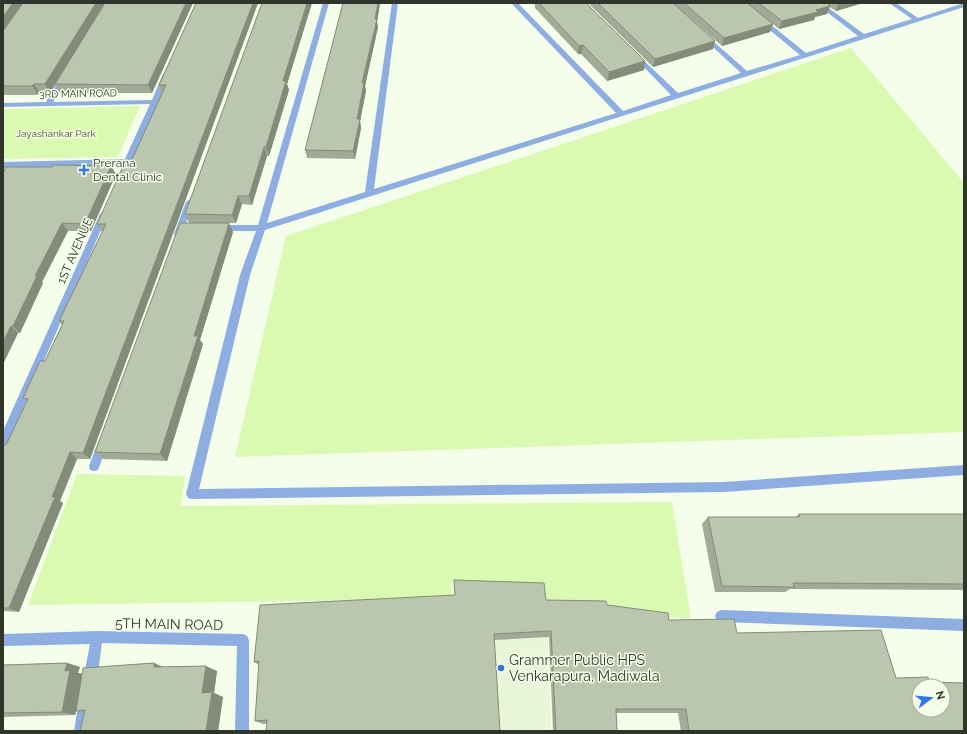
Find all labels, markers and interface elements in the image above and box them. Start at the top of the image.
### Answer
street label: 3RD MAIN ROAD [39,87,117,100]
park label: Jayashankar Park [16,128,97,139]
place label: Prerana Dental Clinic [93,156,163,184]
marker: Prerana Dental Clinic [78,164,90,176]
street label: 1ST AVENUE [54,216,96,286]
street label: 5TH MAIN ROAD [115,615,223,633]
place label: Grammer Public HPS Venkarapura, Madiwala [509,652,660,684]
marker: Grammer Public HPS Venkarapura, Madiwala [496,663,506,673]
north arrow [911,678,951,718]
text: N [933,690,948,701]

